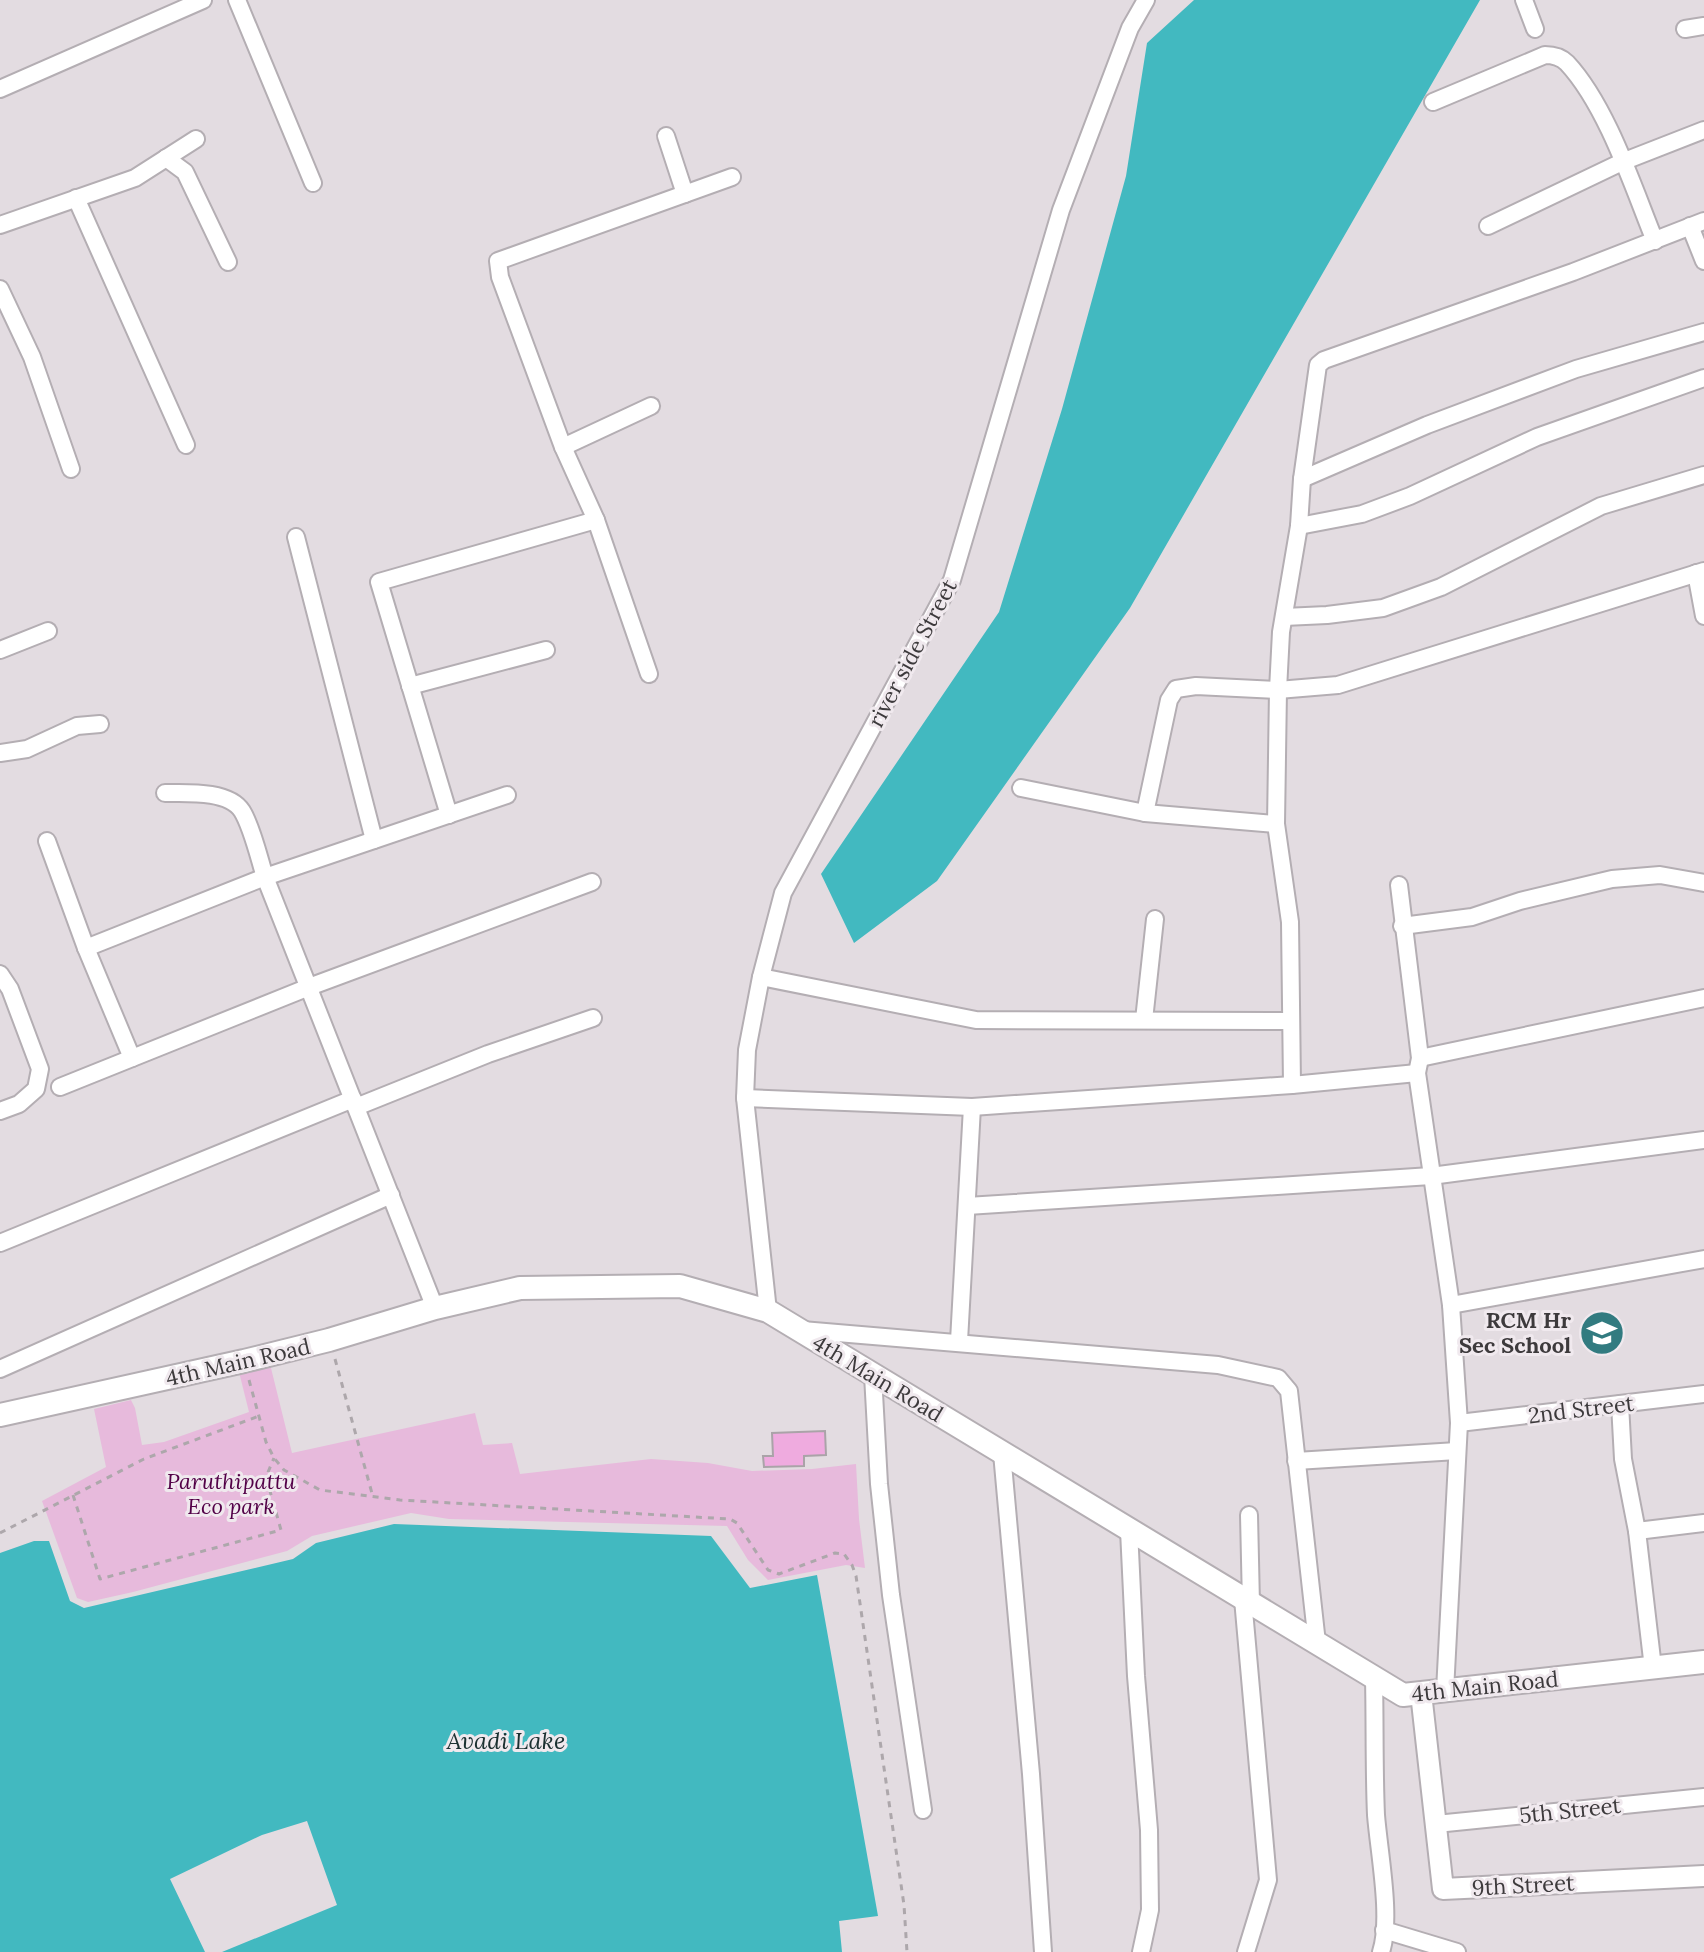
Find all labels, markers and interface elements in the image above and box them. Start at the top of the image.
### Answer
street label: river side Street [861,574,963,732]
place label: RCM Hr Sec School [1459,1306,1571,1359]
school or university icon: RCM Hr Sec School [1578,1309,1626,1357]
street label: 4th Main Road [808,1328,948,1428]
street label: 4th Main Road [163,1332,313,1392]
street label: 2nd Street [1526,1389,1636,1429]
park label: Paruthipattu Eco park [166,1467,296,1520]
street label: 4th Main Road [1410,1664,1560,1708]
water label: Avadi Lake [446,1725,565,1756]
street label: 5th Street [1518,1791,1623,1829]
street label: 9th Street [1471,1868,1575,1902]

